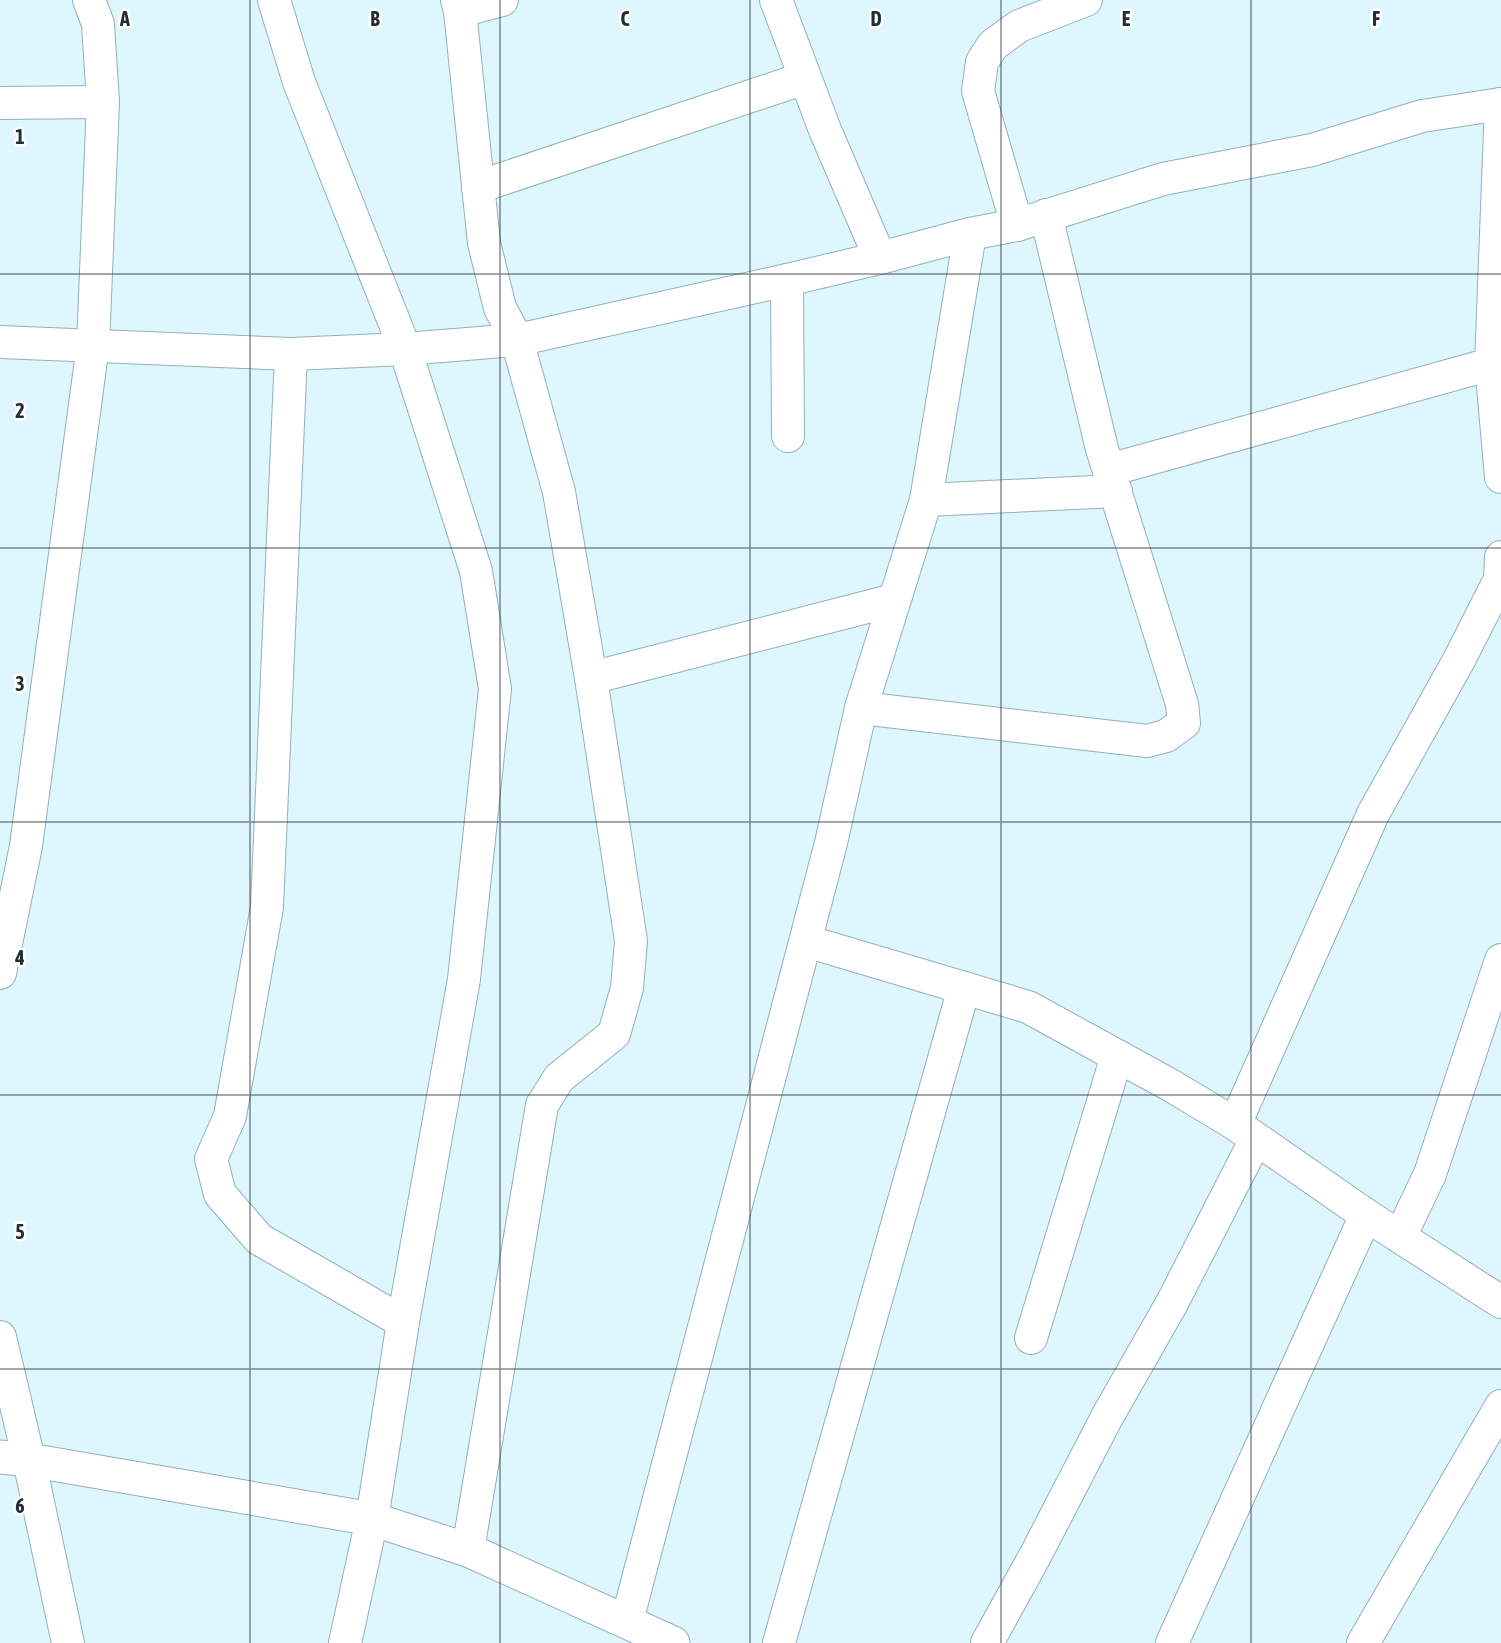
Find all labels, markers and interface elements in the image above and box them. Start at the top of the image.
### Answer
text: A [119,7,130,30]
text: B [370,7,380,30]
text: C [621,7,630,30]
text: D [870,7,882,30]
text: E [1122,7,1131,30]
text: F [1372,7,1380,30]
text: 1 [15,125,25,148]
text: 2 [15,399,25,422]
text: 3 [15,672,25,695]
text: 4 [14,946,25,969]
text: 5 [15,1220,25,1243]
text: 6 [15,1494,25,1517]

